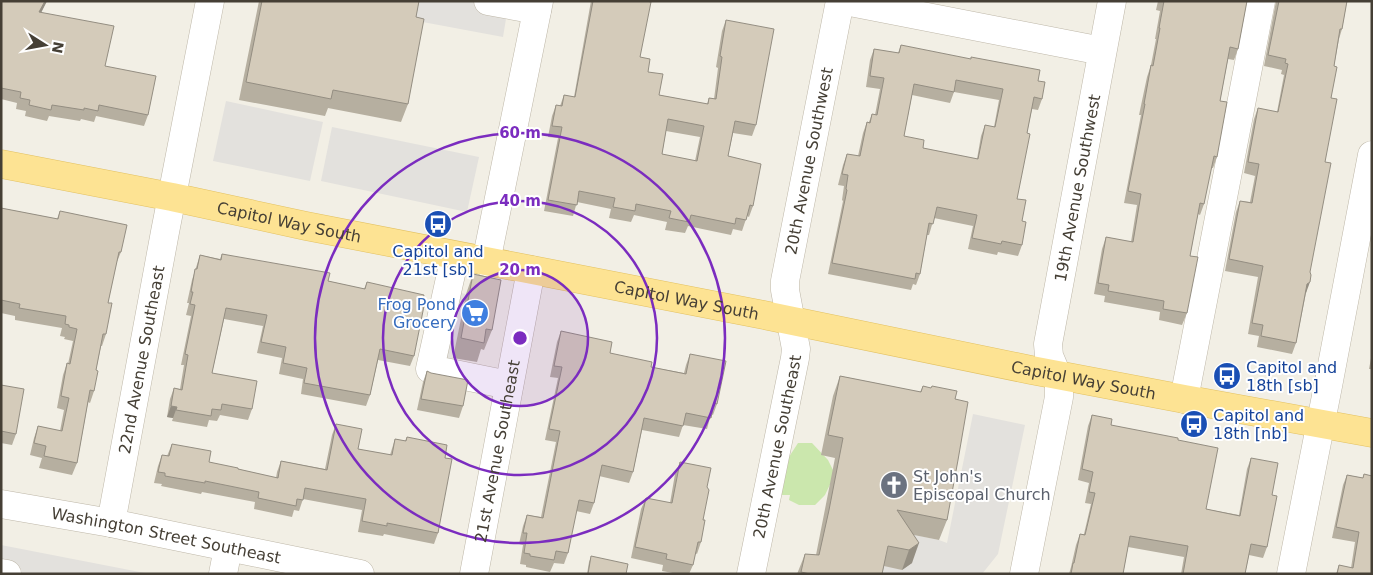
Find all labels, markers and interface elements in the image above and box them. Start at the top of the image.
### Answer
north arrow [20,20,70,70]
text: N [49,40,67,55]
street label: 20th Avenue Southwest [781,66,836,256]
street label: 19th Avenue Southwest [1050,93,1104,283]
text: 60 m [499,124,541,142]
text: 40 m [499,192,541,210]
street label: Capitol Way South [215,198,363,246]
bus stop icon: Capitol and 21st [sb] [423,209,453,239]
place label: Capitol and 21st [sb] [392,242,484,279]
text: 20 m [499,261,541,279]
street label: 22nd Avenue Southeast [115,264,168,455]
street label: Capitol Way South [613,277,761,323]
place label: Frog Pond Grocery [378,295,456,332]
supermarket icon: Frog Pond Grocery [460,298,490,328]
centre of rings [511,329,529,347]
street label: 20th Avenue Southeast [749,354,805,540]
street label: Capitol Way South [1010,357,1158,403]
street label: 21st Avenue Southeast [471,358,523,544]
place label: Capitol and 18th [sb] [1246,358,1337,395]
bus stop icon: Capitol and 18th [sb] [1212,361,1242,391]
place label: Capitol and 18th [nb] [1213,406,1304,443]
bus stop icon: Capitol and 18th [nb] [1179,409,1209,439]
place label: St John's Episcopal Church [913,467,1051,504]
church icon: St John's Episcopal Church [879,470,909,500]
street label: Washington Street Southeast [50,503,283,567]

